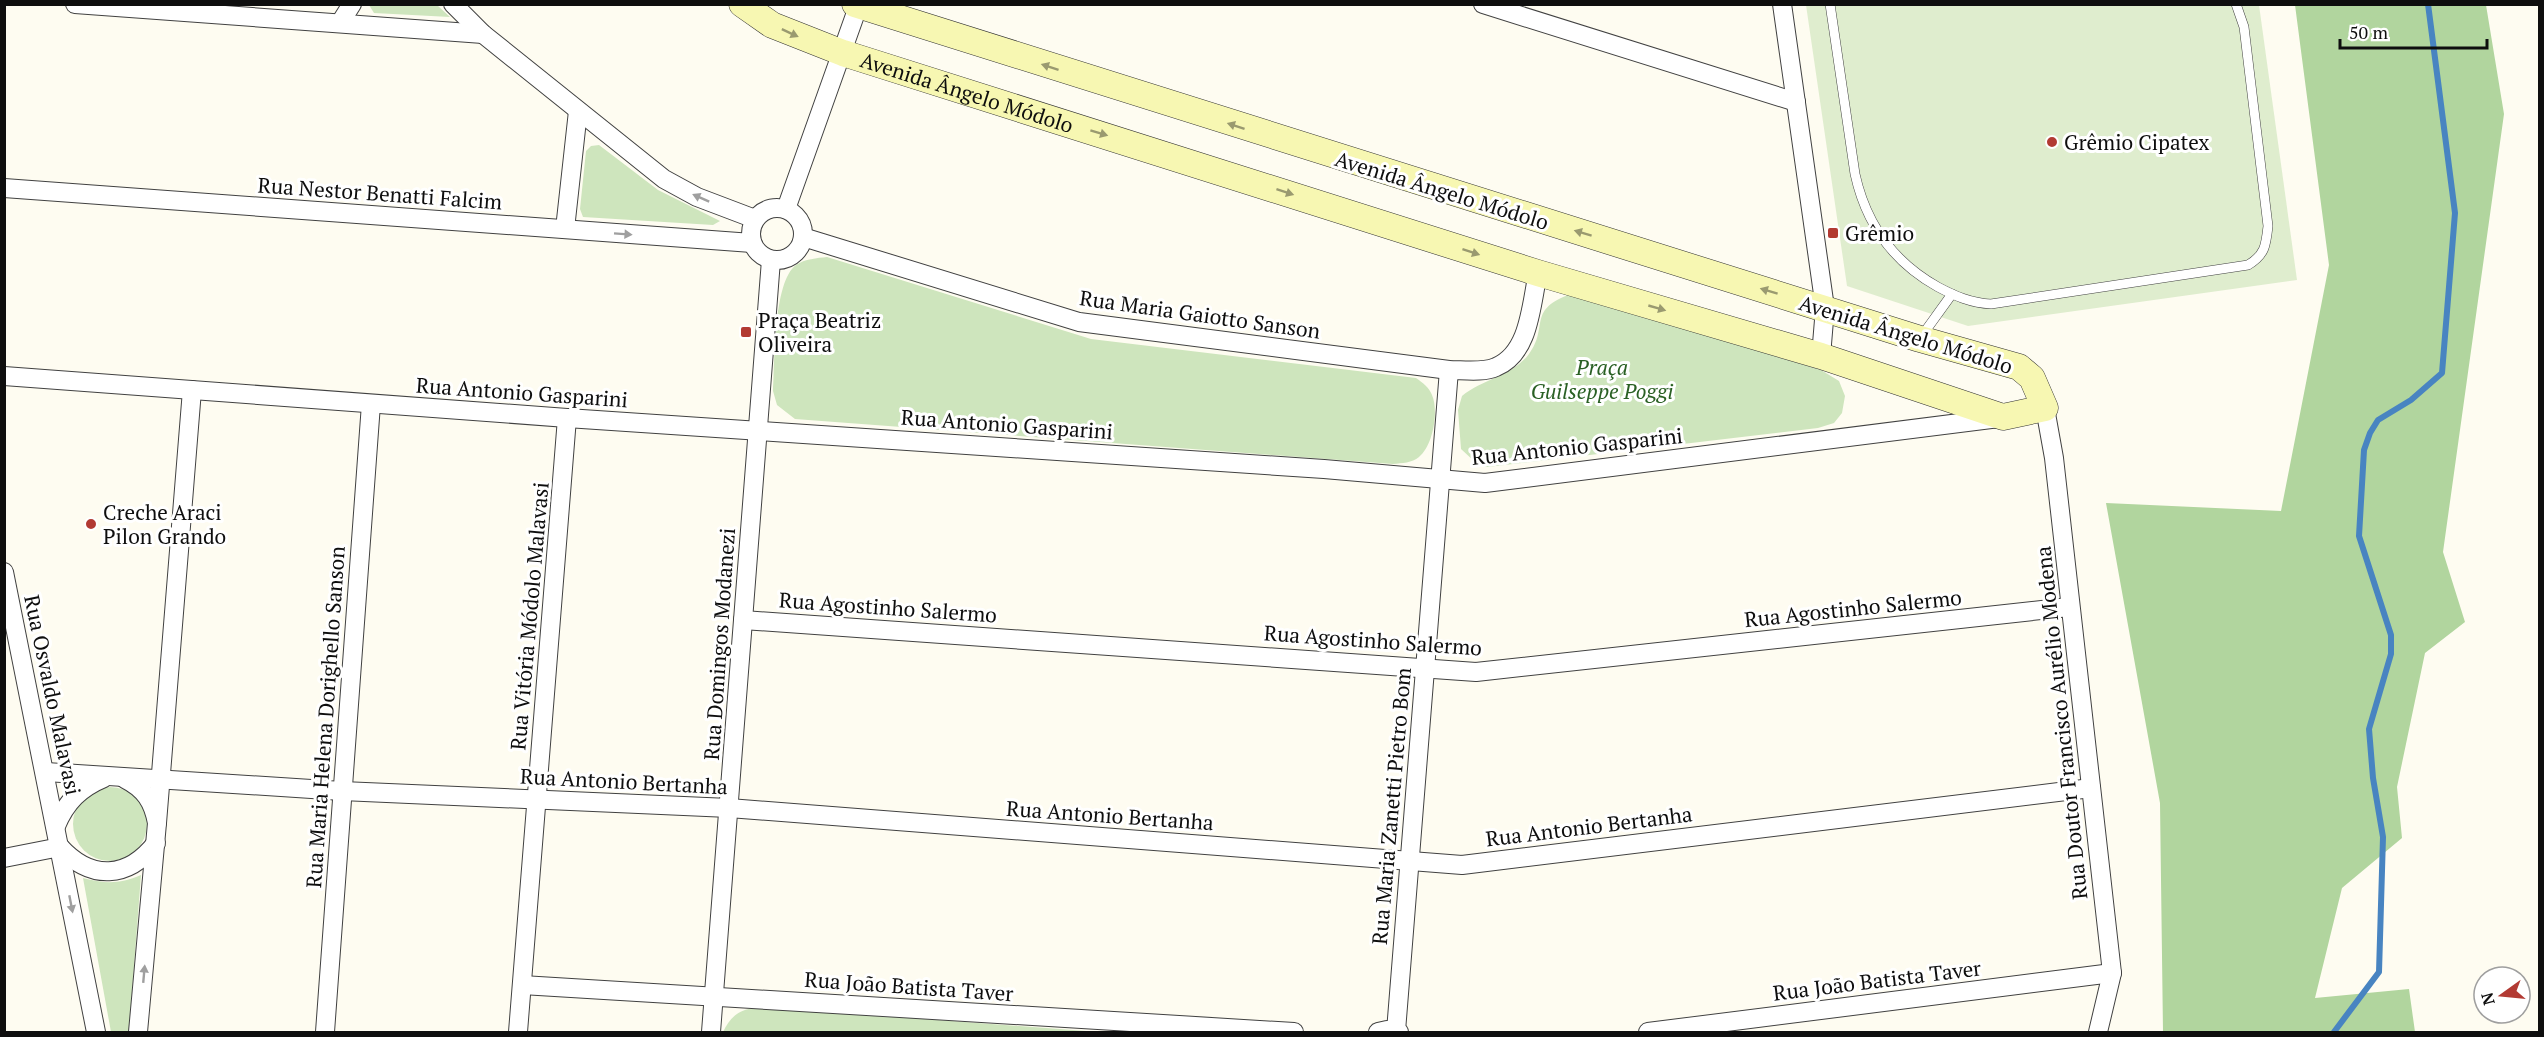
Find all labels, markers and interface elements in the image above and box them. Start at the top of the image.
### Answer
scale bar [2340,12,2487,50]
text: 50 m [2349,20,2389,44]
one-way arrow [782,29,799,38]
street label: Avenida Ângelo Módolo [857,45,1077,139]
one-way arrow [1041,62,1059,71]
one-way arrow [1227,121,1245,130]
place label: Grêmio Cipatex [2064,128,2210,156]
one-way arrow [1090,129,1108,138]
marker: Grêmio Cipatex [2045,135,2059,149]
street label: Avenida Ângelo Módolo [1332,144,1552,236]
street label: Rua Nestor Benatti Falcim [257,170,503,216]
one-way arrow [1276,187,1294,197]
one-way arrow [691,193,709,203]
place label: Grêmio [1845,219,1914,247]
marker: Grêmio [1826,226,1840,240]
one-way arrow [1574,228,1592,237]
one-way arrow [614,229,633,239]
one-way arrow [1462,248,1480,257]
street label: Rua Maria Gaiotto Sanson [1078,283,1323,345]
one-way arrow [1760,286,1778,295]
street label: Avenida Ângelo Módolo [1796,288,2016,380]
one-way arrow [1648,304,1666,313]
place label: Praça Beatriz Oliveira [758,306,881,358]
marker: Praça Beatriz Oliveira [739,325,753,339]
park label: Praça Guilseppe Poggi [1531,353,1673,405]
street label: Rua Antonio Gasparini [415,371,629,413]
street label: Rua Antonio Gasparini [900,403,1114,445]
street label: Rua Antonio Gasparini [1470,421,1684,471]
street label: Rua Vitória Módolo Malavasi [503,481,555,751]
place label: Creche Araci Pilon Grando [103,498,226,550]
marker: Creche Araci Pilon Grando [84,517,98,531]
street label: Rua Domingos Modanezi [697,527,741,761]
street label: Rua Maria Helena Dorighello Sanson [299,545,351,889]
street label: Rua Doutor Francisco Aurélio Modena [2028,545,2093,901]
street label: Rua Agostinho Salermo [1743,583,1963,633]
street label: Rua Agostinho Salermo [778,585,998,629]
street label: Rua Osvaldo Malavasi [18,592,88,798]
street label: Rua Agostinho Salermo [1263,618,1483,662]
street label: Rua Maria Zanetti Pietro Bom [1365,666,1417,946]
street label: Rua Antonio Bertanha [519,762,729,800]
street label: Rua Antonio Bertanha [1005,794,1215,836]
street label: Rua Antonio Bertanha [1484,799,1694,853]
one-way arrow [67,895,76,914]
street label: Rua João Batista Taver [1771,953,1983,1007]
one-way arrow [139,965,149,984]
street label: Rua João Batista Taver [804,965,1014,1007]
north arrow [2472,965,2532,1025]
text: N [2475,990,2500,1008]

